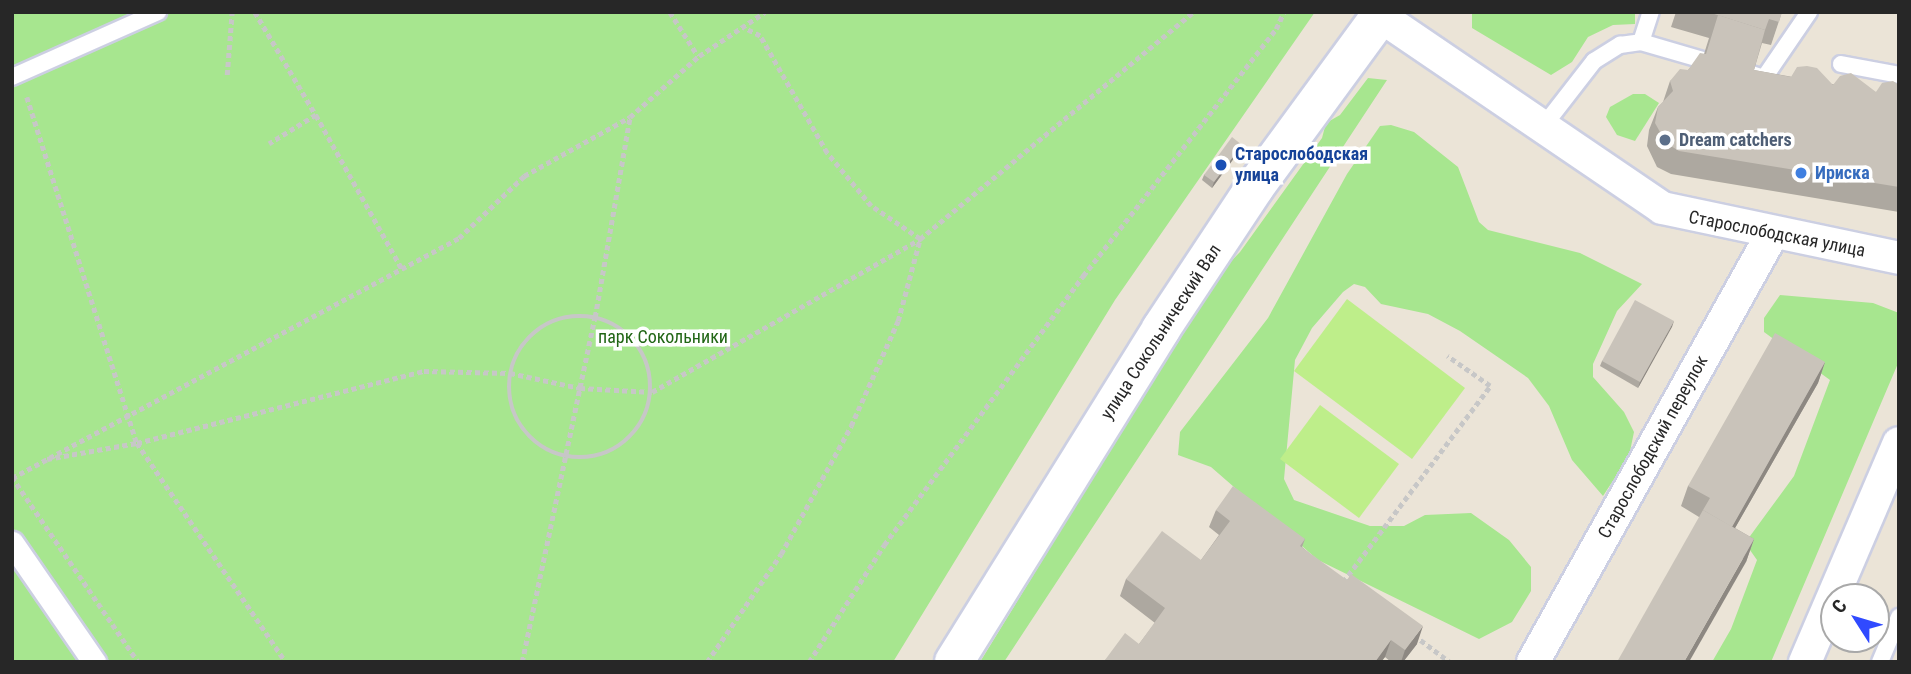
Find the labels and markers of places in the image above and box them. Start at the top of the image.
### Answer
place label: Dream catchers [1679,129,1792,151]
marker: Dream catchers [1657,132,1673,148]
place label: Старослободская улица [1235,144,1368,186]
marker: Старослободская улица [1213,157,1229,173]
place label: Ириска [1815,162,1870,184]
marker: Ириска [1793,165,1809,181]

